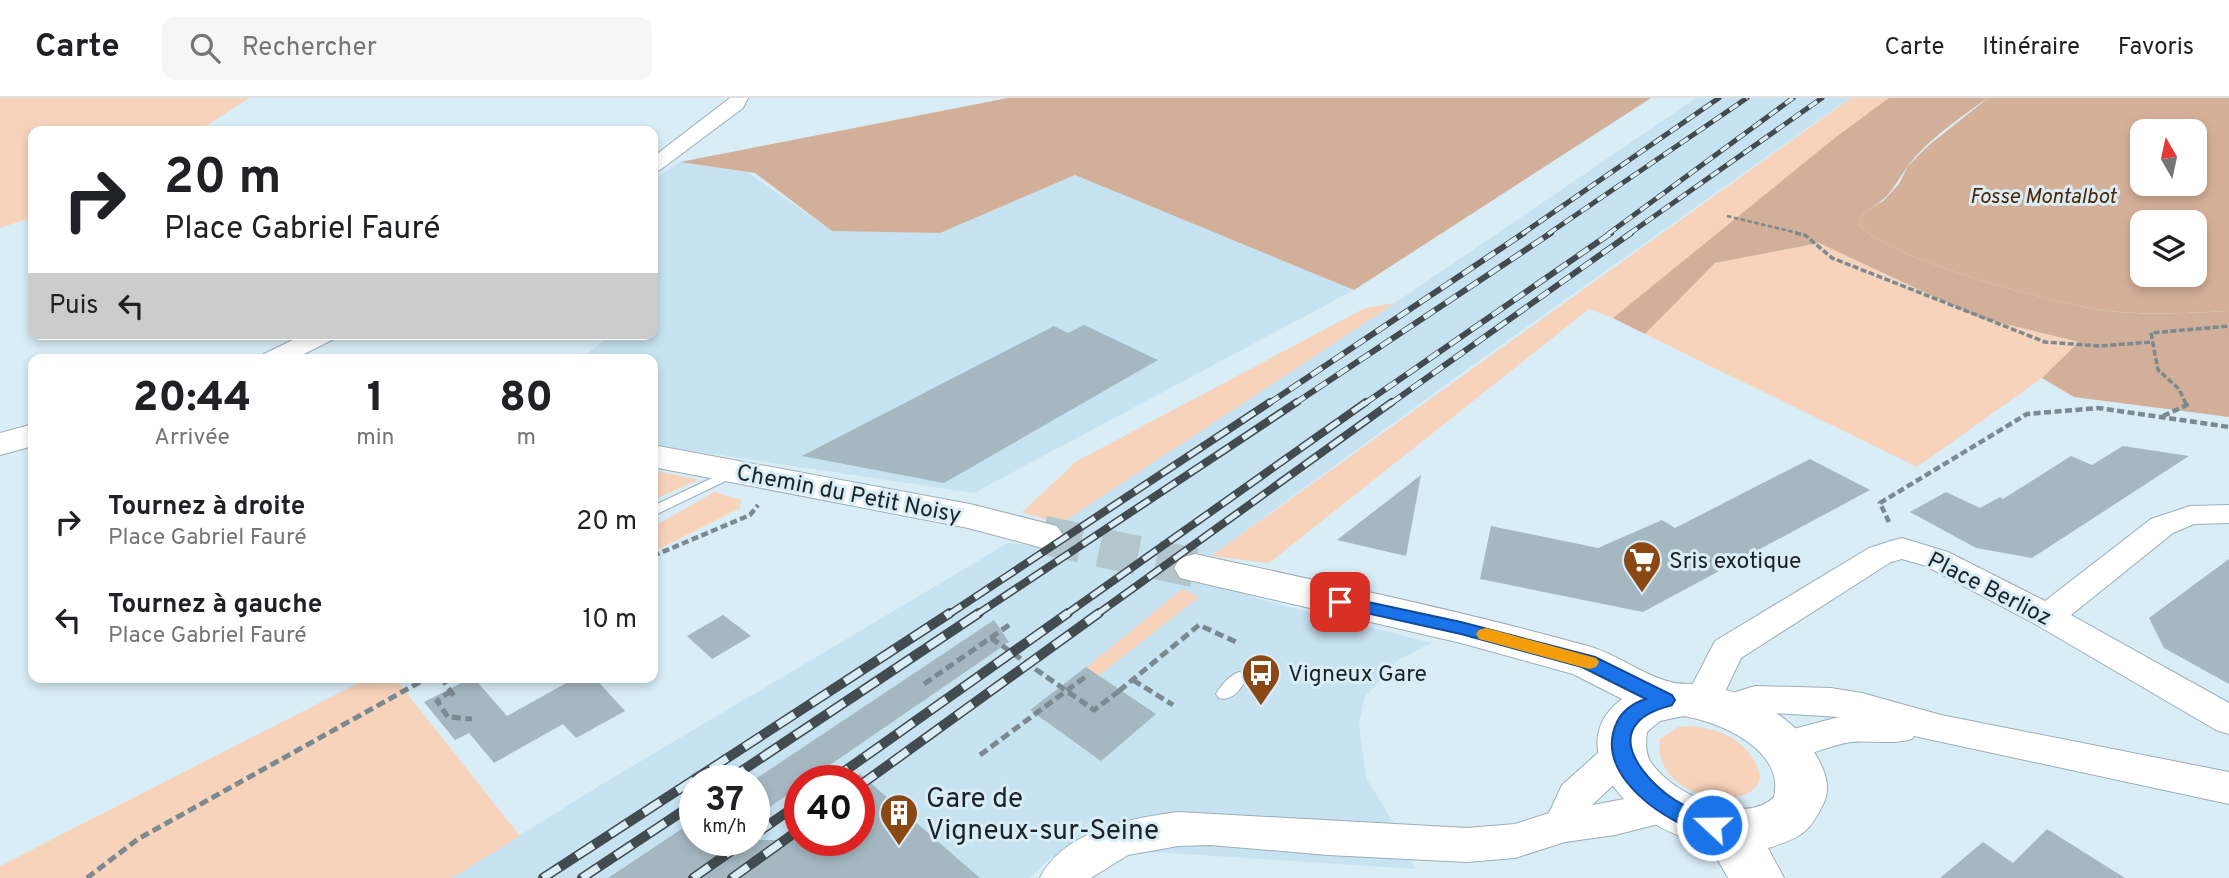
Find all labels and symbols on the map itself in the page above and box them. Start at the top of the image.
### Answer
north arrow [2130,119,2207,196]
water label: Fosse Montalbot [1970,184,2118,211]
street label: Chemin du Petit Noisy [734,459,963,531]
supermarket icon: Sris exotique [1621,539,1663,594]
street label: Place Berlioz [1922,547,2056,634]
place label: Sris exotique [1669,548,1801,577]
pin [1310,572,1370,632]
bus stop icon: Vigneux Gare [1240,652,1282,707]
place label: Vigneux Gare [1288,661,1427,690]
speed limit sign: 40 [784,765,875,856]
place label: Gare de Vigneux-sur-Seine [926,782,1159,850]
position arrow [1675,788,1749,862]
building icon: Gare de Vigneux-sur-Seine [878,792,920,847]

